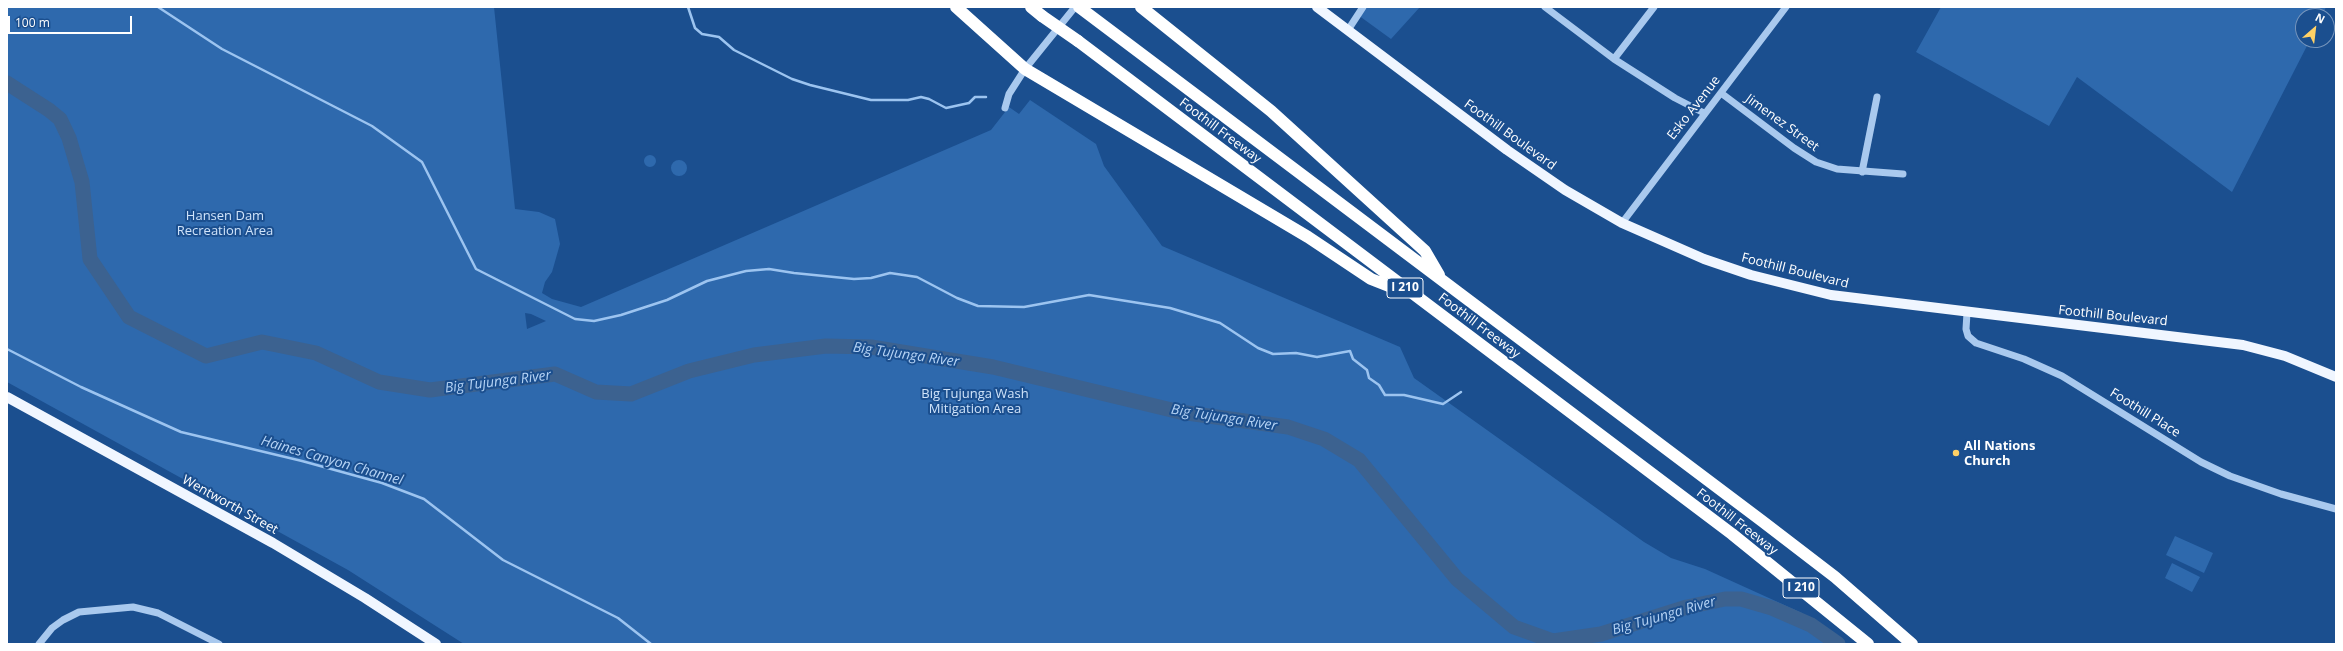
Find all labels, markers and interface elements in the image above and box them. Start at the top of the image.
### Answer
scale bar [10,8,134,34]
north arrow [2295,8,2335,48]
text: N [2313,9,2328,27]
text: 100 m [15,14,50,31]
street label: Esko Avenue [1664,73,1724,143]
street label: Jimenez Street [1742,91,1822,155]
street label: Foothill Freeway [1176,95,1264,167]
street label: Foothill Boulevard [1461,96,1559,174]
park label: Hansen Dam Recreation Area [177,208,273,239]
street label: Foothill Boulevard [1740,250,1850,292]
road number: I 210 [1387,278,1423,298]
street label: Foothill Freeway [1435,290,1523,362]
street label: Foothill Boulevard [2058,302,2168,330]
water label: Big Tujunga River [852,339,960,371]
water label: Big Tujunga River [444,367,552,397]
street label: Foothill Place [2107,385,2183,441]
park label: Big Tujunga Wash Mitigation Area [921,386,1029,417]
water label: Big Tujunga River [1170,401,1278,435]
water label: Haines Canyon Channel [259,433,405,489]
place label: All Nations Church [1964,438,2035,469]
marker: All Nations Church [1951,448,1961,458]
street label: Wentworth Street [179,472,281,538]
street label: Foothill Freeway [1693,485,1781,559]
road number: I 210 [1783,578,1819,598]
water label: Big Tujunga River [1610,593,1718,639]

